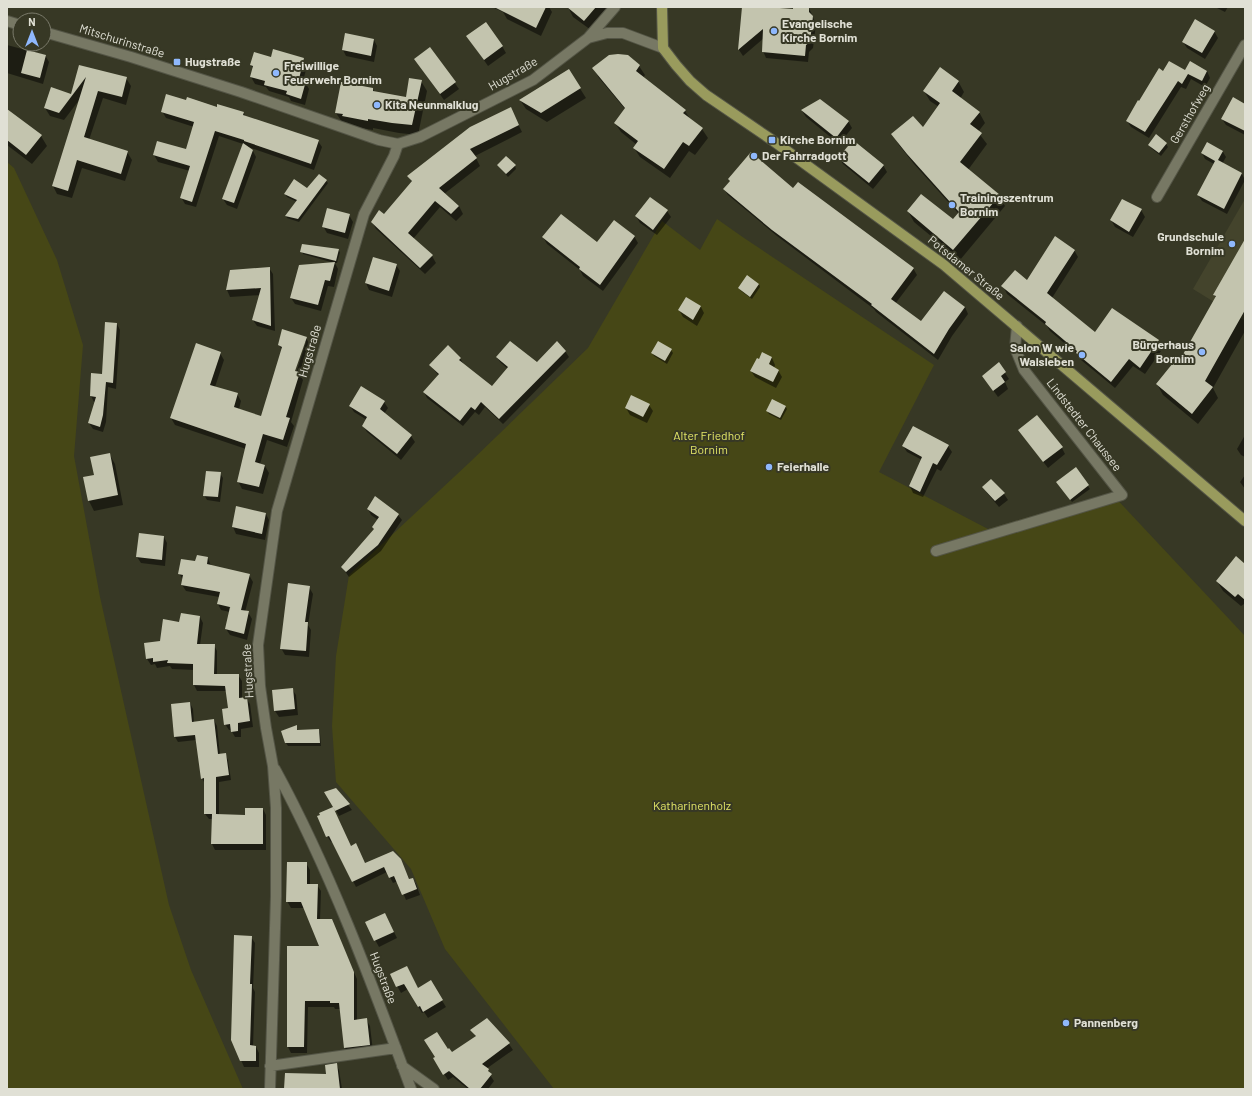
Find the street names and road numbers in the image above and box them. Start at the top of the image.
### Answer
street label: Mitschurinstraße [78,20,167,60]
street label: Hugstraße [485,53,540,93]
street label: Gersthofweg [1166,81,1212,146]
street label: Potsdamer Straße [926,232,1008,302]
street label: Hugstraße [295,323,323,379]
street label: Lindstedter Chaussee [1044,375,1125,473]
street label: Hugstraße [239,644,255,699]
street label: Hugstraße [368,950,400,1006]

